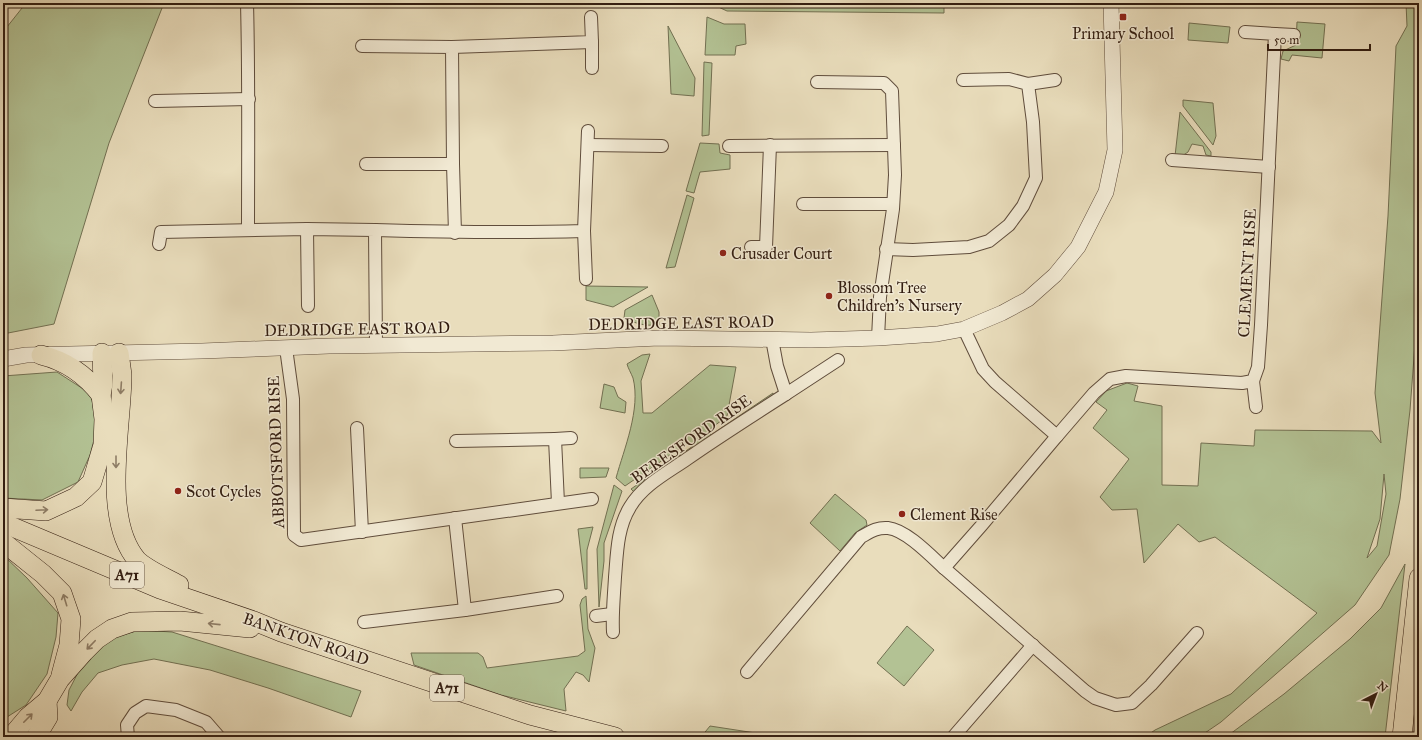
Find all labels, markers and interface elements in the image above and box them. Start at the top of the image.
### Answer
marker: Primary School [1118,12,1128,22]
place label: Primary School [1072,24,1175,43]
scale bar [1268,26,1370,52]
text: 50 m [1274,33,1299,47]
street label: CLEMENT RISE [1234,208,1260,338]
place label: Crusader Court [731,244,833,263]
marker: Crusader Court [718,248,728,258]
place label: Blossom Tree Children's Nursery [837,278,962,315]
marker: Blossom Tree Children's Nursery [824,291,834,301]
street label: DEDRIDGE EAST ROAD [588,312,774,334]
street label: DEDRIDGE EAST ROAD [264,318,450,340]
street label: ABBOTSFORD RISE [264,375,288,530]
one-way arrow [117,381,124,394]
street label: BERESFORD RISE [627,390,755,488]
one-way arrow [112,455,120,468]
place label: Scot Cycles [186,482,261,501]
marker: Scot Cycles [173,486,183,496]
place label: Clement Rise [910,505,998,524]
one-way arrow [35,507,48,514]
marker: Clement Rise [897,509,907,519]
road number: A71 [110,562,144,588]
one-way arrow [61,594,68,607]
street label: BANKTON ROAD [240,608,372,670]
one-way arrow [208,621,221,628]
one-way arrow [86,640,96,650]
north arrow [1356,674,1396,714]
road number: A71 [430,675,464,701]
text: N [1375,679,1391,695]
one-way arrow [23,713,33,723]

